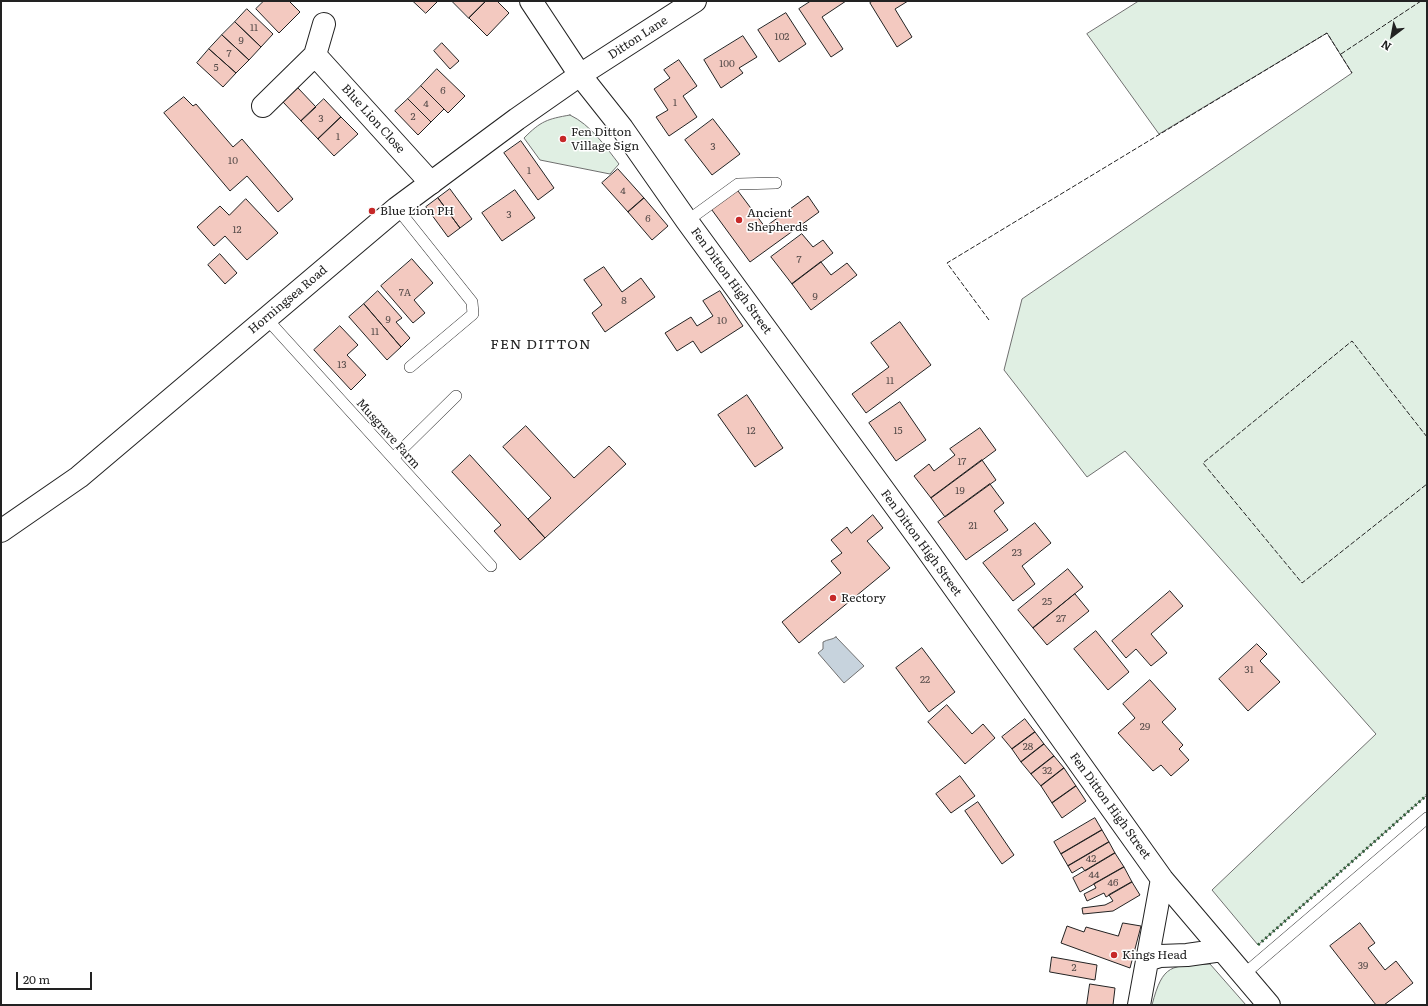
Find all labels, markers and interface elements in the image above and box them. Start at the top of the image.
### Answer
street label: Ditton Lane [606,13,670,63]
north arrow [1372,16,1412,56]
house number: 11 [250,22,258,34]
house number: 102 [775,31,789,43]
house number: 9 [238,35,244,47]
text: N [1377,37,1394,55]
house number: 7 [226,48,232,60]
house number: 100 [719,58,735,70]
house number: 5 [213,62,219,74]
street label: Blue Lion Close [338,82,408,156]
house number: 6 [440,85,446,97]
house number: 1 [673,97,677,109]
house number: 4 [423,98,429,110]
house number: 2 [410,111,416,123]
house number: 3 [318,113,324,125]
place label: Fen Ditton Village Sign [571,125,639,153]
house number: 1 [336,131,340,143]
marker: Fen Ditton Village Sign [558,134,568,144]
house number: 3 [710,141,716,153]
house number: 10 [228,155,238,167]
house number: 1 [527,165,531,177]
house number: 4 [620,185,626,197]
place label: Blue Lion PH [380,204,454,218]
marker: Blue Lion PH [367,206,377,216]
place label: Ancient Shepherds [747,206,808,234]
house number: 3 [506,209,512,221]
house number: 6 [645,213,651,225]
marker: Ancient Shepherds [734,215,744,225]
house number: 12 [232,224,242,236]
street label: Fen Ditton High Street [687,225,775,337]
house number: 7 [796,254,802,266]
street label: Horningsea Road [246,263,330,337]
house number: 7A [399,287,411,299]
house number: 9 [812,291,818,303]
house number: 8 [621,295,627,307]
house number: 9 [385,314,391,326]
house number: 10 [717,315,727,327]
house number: 11 [371,326,379,338]
district label: FEN DITTON [490,337,592,353]
house number: 13 [337,359,347,371]
house number: 11 [886,375,894,387]
street label: Musgrave Farm [353,396,423,472]
house number: 12 [746,425,756,437]
house number: 15 [893,425,903,437]
house number: 17 [958,456,966,468]
house number: 19 [955,485,965,497]
street label: Fen Ditton High Street [877,487,965,599]
house number: 21 [968,520,978,532]
house number: 23 [1012,547,1022,559]
place label: Rectory [841,591,886,605]
marker: Rectory [828,593,838,603]
house number: 25 [1042,596,1052,608]
house number: 27 [1056,613,1066,625]
house number: 31 [1244,664,1254,676]
house number: 22 [920,674,930,686]
house number: 29 [1140,721,1150,733]
house number: 28 [1023,741,1033,753]
street label: Fen Ditton High Street [1066,750,1154,862]
house number: 32 [1042,765,1052,777]
house number: 42 [1086,853,1096,865]
house number: 44 [1088,869,1100,881]
house number: 46 [1108,877,1118,889]
place label: Kings Head [1122,948,1187,962]
marker: Kings Head [1109,950,1119,960]
house number: 39 [1358,960,1368,972]
house number: 2 [1071,962,1077,974]
scale bar [18,964,94,990]
text: 20 m [23,970,50,988]

